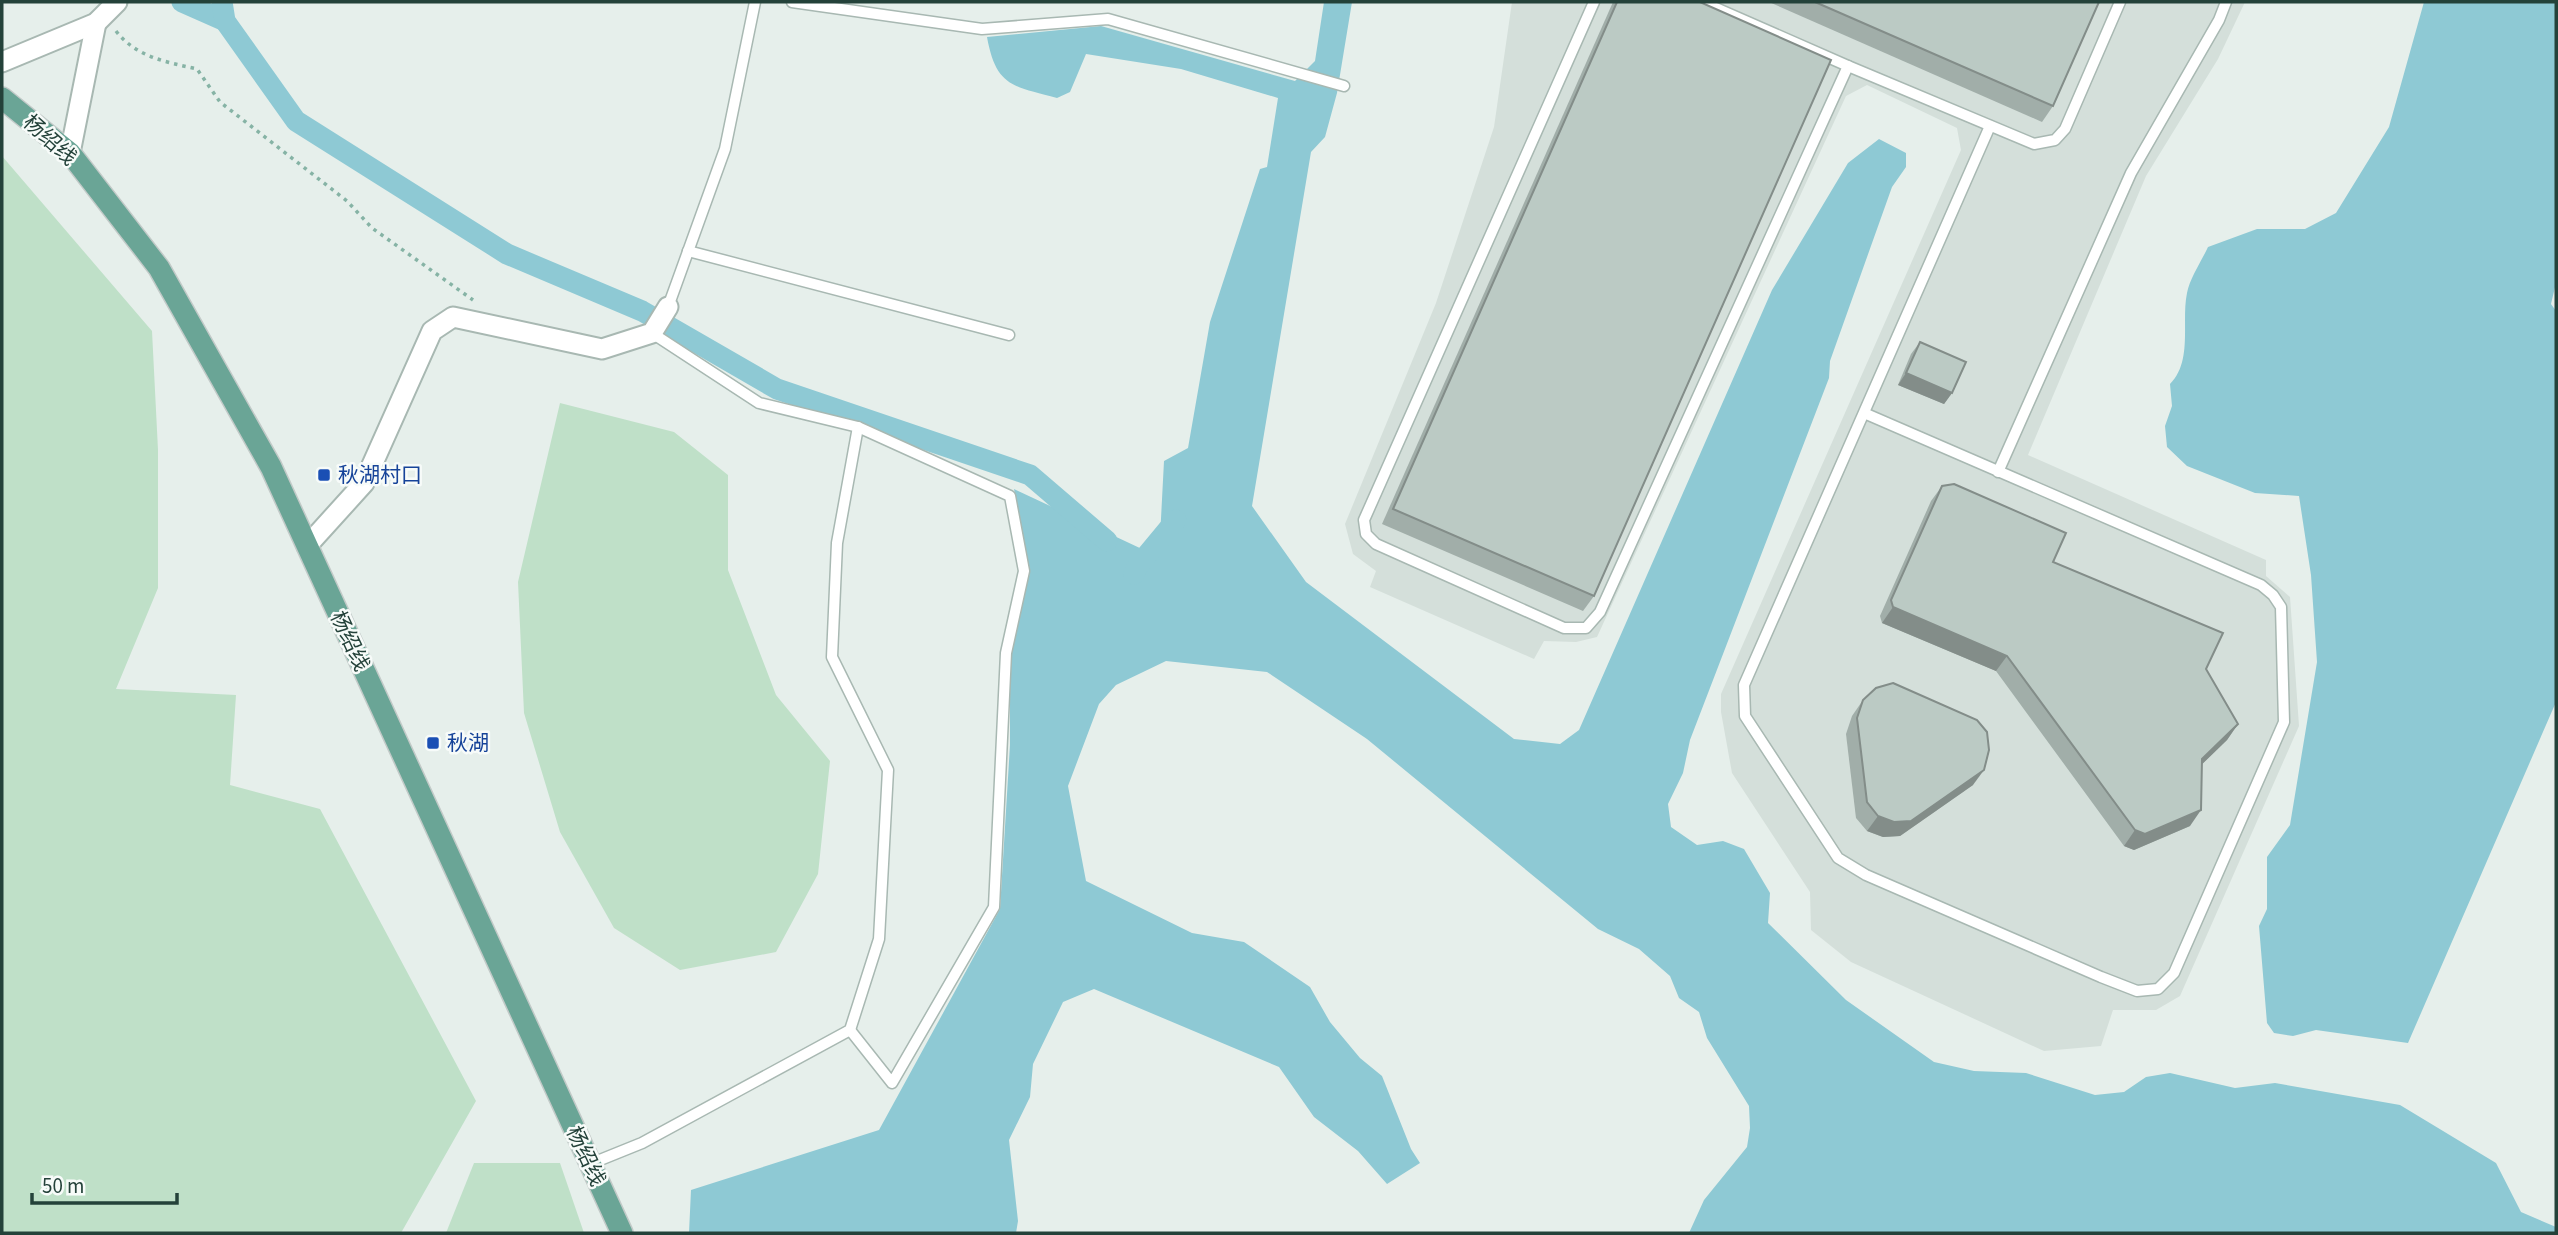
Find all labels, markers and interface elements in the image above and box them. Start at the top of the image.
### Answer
street label: 杨绍线 [17,108,83,172]
place label: 秋湖村口 [338,460,422,490]
marker: 秋湖村口 [316,467,332,483]
street label: 杨绍线 [323,606,377,676]
place label: 秋湖 [447,728,489,758]
marker: 秋湖 [425,735,441,751]
street label: 杨绍线 [559,1121,613,1191]
scale bar [32,1162,177,1206]
text: 50 m [42,1171,84,1201]

